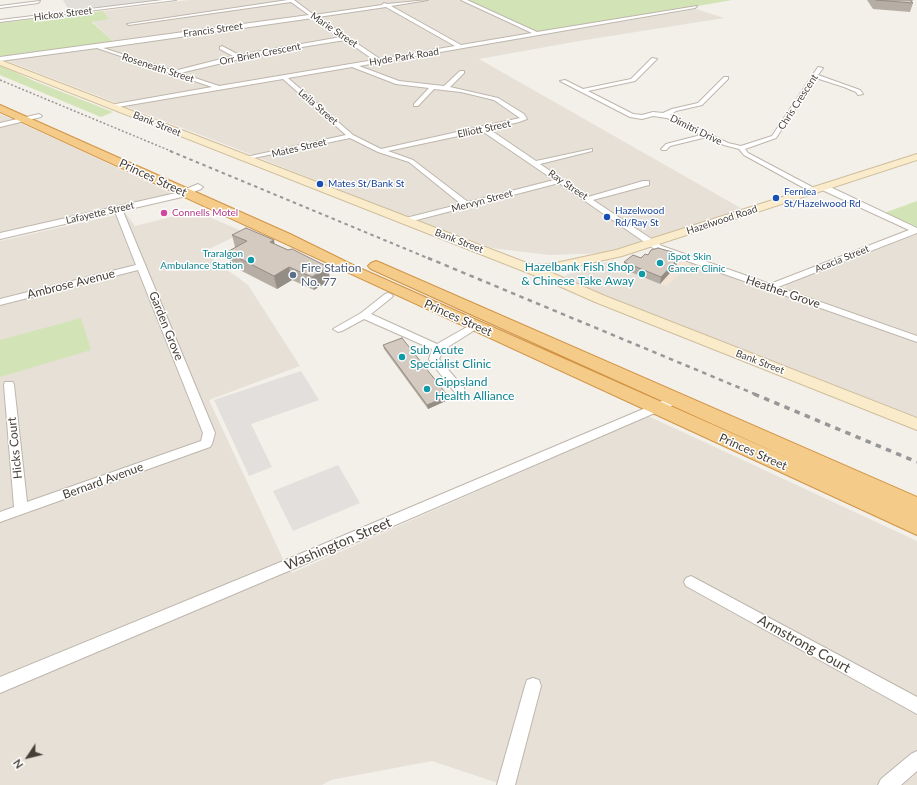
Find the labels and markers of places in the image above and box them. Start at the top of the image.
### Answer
place label: Mates St/Bank St [328,178,404,190]
marker: Mates St/Bank St [315,179,325,189]
place label: Fernlea St/Hazelwood Rd [784,186,861,210]
marker: Fernlea St/Hazelwood Rd [771,193,781,203]
place label: Hazelwood Rd/Ray St [615,205,664,228]
place label: Connells Motel [172,207,238,219]
marker: Connells Motel [159,208,169,218]
marker: Hazelwood Rd/Ray St [602,212,612,222]
place label: Traralgon Ambulance Station [160,248,243,272]
place label: iSpot Skin Cancer Clinic [668,251,726,274]
marker: Traralgon Ambulance Station [246,255,256,265]
marker: iSpot Skin Cancer Clinic [655,258,665,268]
place label: Hazelbank Fish Shop & Chinese Take Away [521,260,634,288]
place label: Fire Station No. 77 [301,261,361,289]
marker: Hazelbank Fish Shop & Chinese Take Away [637,269,647,279]
marker: Fire Station No. 77 [288,270,298,280]
place label: Sub Acute Specialist Clinic [410,343,491,371]
marker: Sub Acute Specialist Clinic [397,352,407,362]
place label: Gippsland Health Alliance [435,375,514,403]
marker: Gippsland Health Alliance [422,384,432,394]

